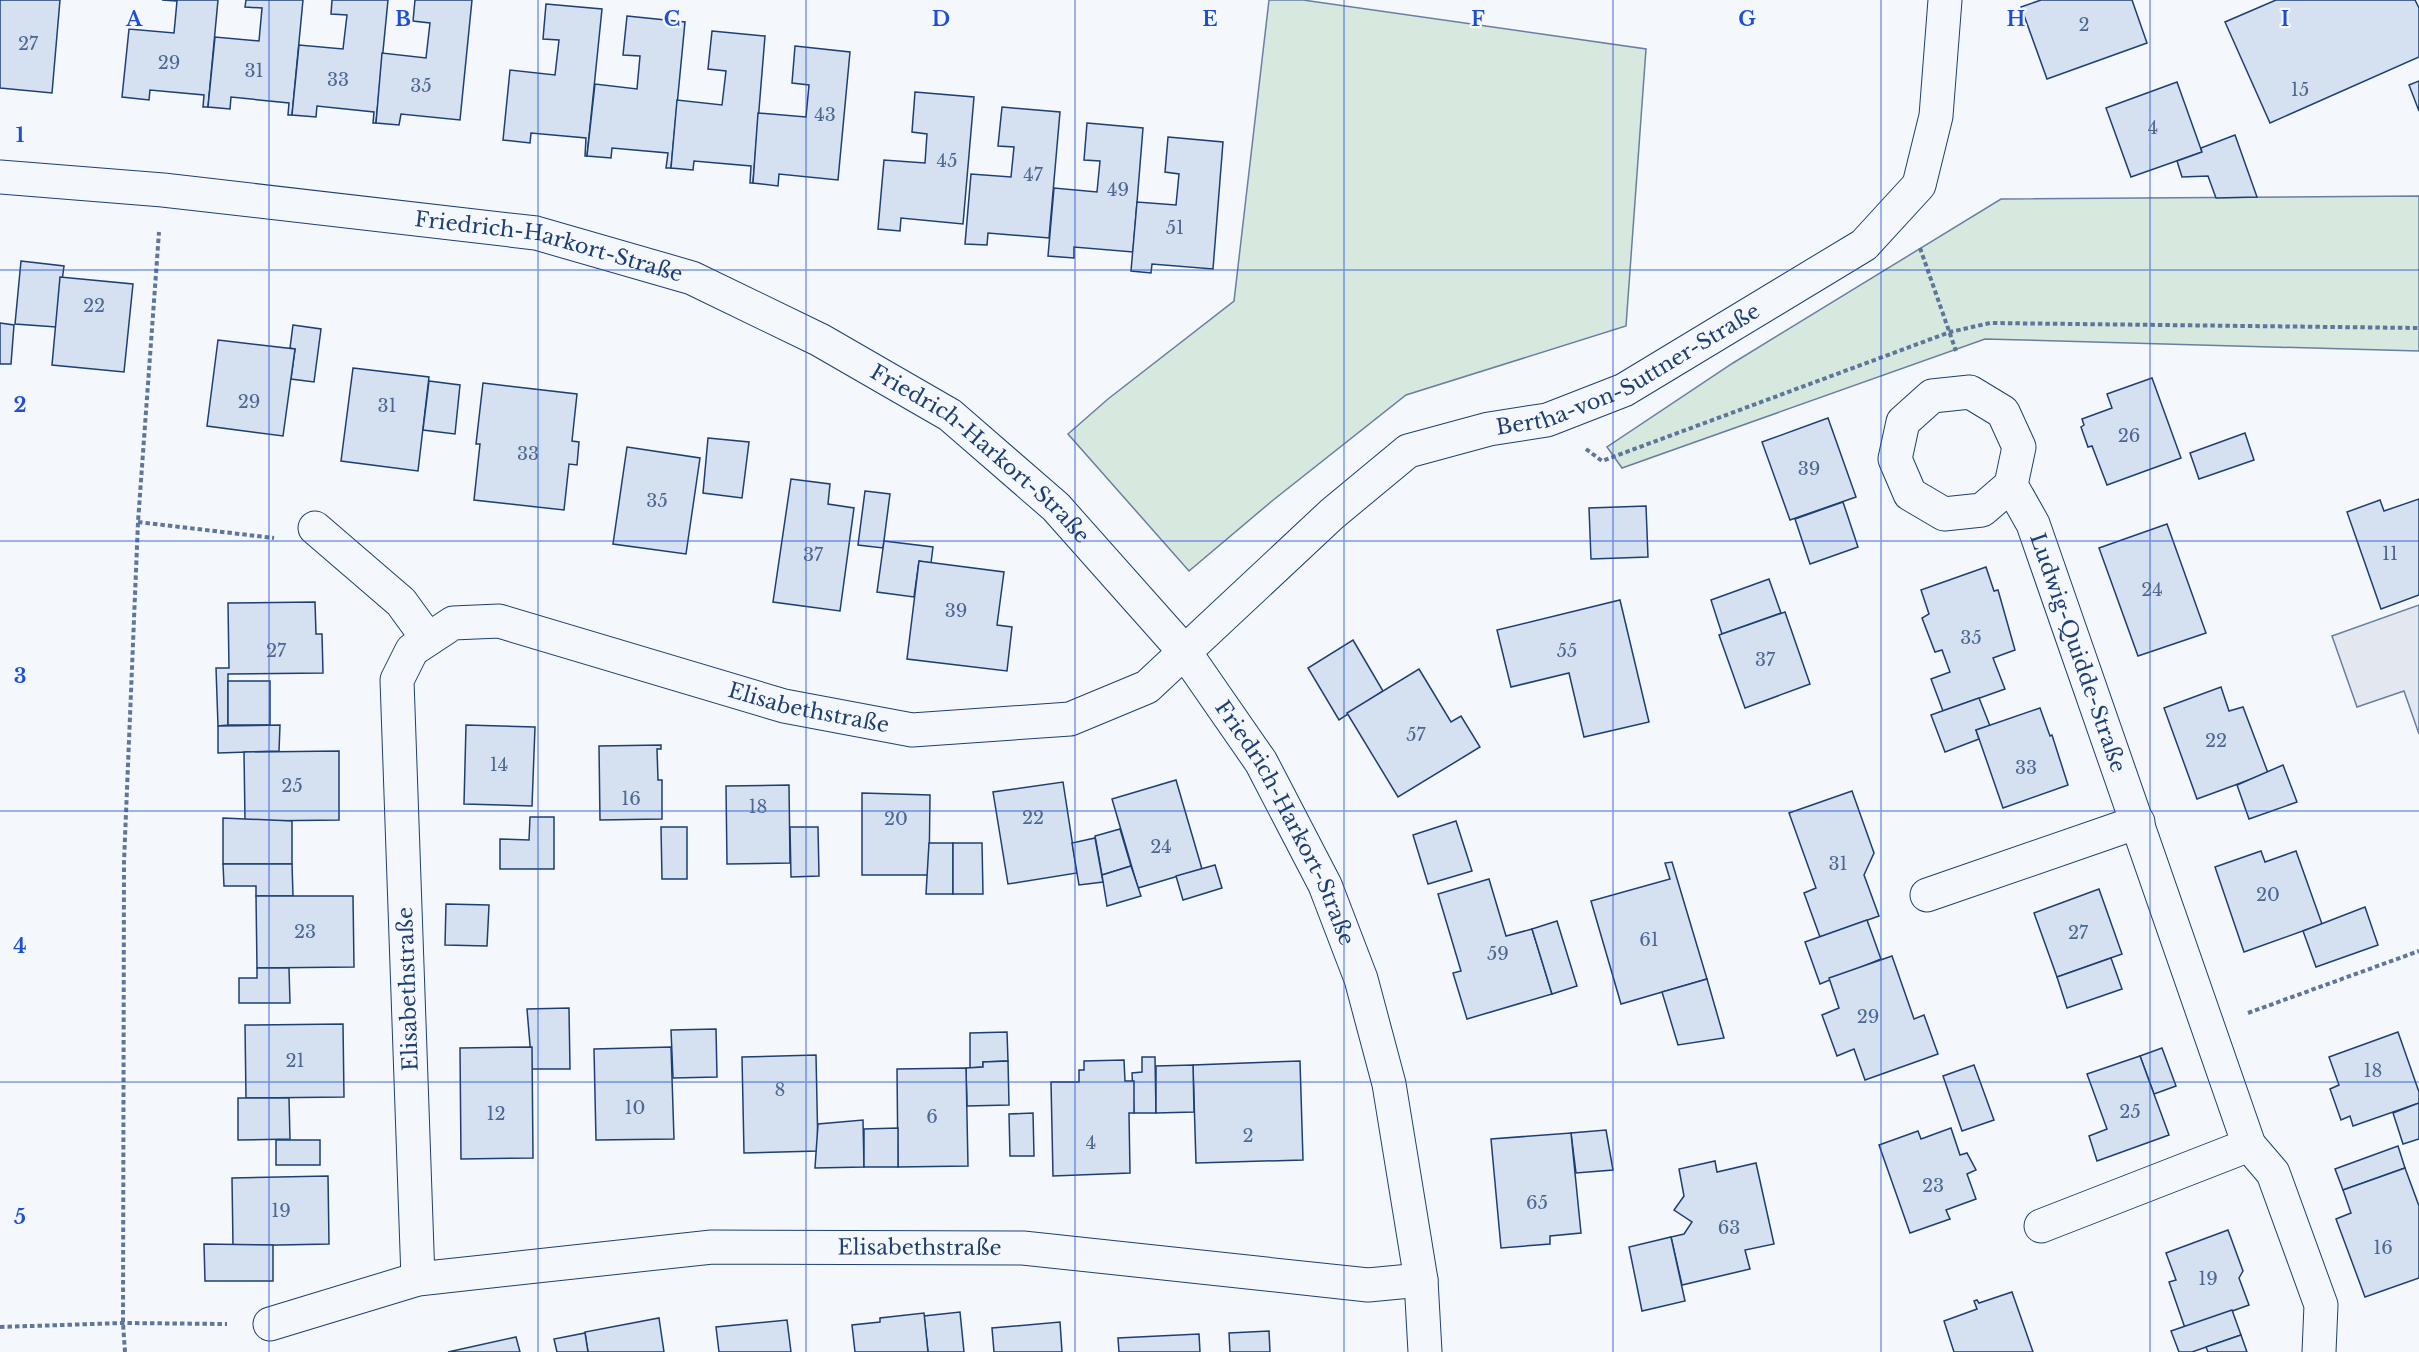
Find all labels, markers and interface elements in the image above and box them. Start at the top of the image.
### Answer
text: A [125,7,143,31]
text: B [395,7,411,31]
text: C [664,7,680,31]
text: D [932,7,950,31]
text: E [1202,7,1218,31]
text: F [1471,7,1485,31]
text: G [1738,7,1756,31]
text: H [2007,7,2026,31]
text: I [2281,7,2289,31]
house number: 2 [2078,14,2090,36]
house number: 27 [18,33,39,55]
house number: 29 [158,52,180,74]
house number: 31 [244,60,264,82]
house number: 33 [327,69,349,91]
house number: 35 [410,75,432,97]
house number: 15 [2291,79,2309,101]
house number: 43 [814,104,836,126]
house number: 4 [2148,117,2158,139]
text: 1 [16,123,25,147]
house number: 45 [937,150,957,172]
house number: 47 [1023,164,1044,186]
house number: 49 [1107,179,1129,201]
street label: Friedrich-Harkort-Straße [413,206,686,288]
house number: 51 [1166,217,1184,239]
house number: 22 [83,295,105,317]
street label: Bertha-von-Suttner-Straße [1494,298,1765,441]
street label: Friedrich-Harkort-Straße [866,359,1095,549]
house number: 29 [238,391,260,413]
text: 2 [13,393,27,417]
house number: 31 [377,395,397,417]
house number: 26 [2118,425,2140,447]
house number: 33 [517,443,539,465]
house number: 39 [1798,458,1820,480]
house number: 35 [646,490,668,512]
street label: Ludwig-Quidde-Straße [2024,530,2131,776]
house number: 11 [2382,543,2398,565]
house number: 37 [803,544,824,566]
house number: 24 [2141,579,2163,601]
house number: 39 [945,600,967,622]
house number: 35 [1960,627,1982,649]
house number: 27 [266,640,287,662]
house number: 55 [1557,640,1577,662]
house number: 37 [1755,649,1776,671]
text: 3 [14,664,26,688]
street label: Elisabethstraße [725,677,891,738]
street label: Friedrich-Harkort-Straße [1209,696,1360,949]
house number: 57 [1406,724,1427,746]
house number: 22 [2205,730,2227,752]
house number: 14 [490,754,508,776]
house number: 33 [2015,757,2037,779]
house number: 25 [281,775,303,797]
house number: 16 [621,788,641,810]
house number: 18 [749,796,767,818]
house number: 22 [1022,807,1044,829]
house number: 20 [884,808,908,830]
house number: 24 [1150,836,1172,858]
house number: 31 [1828,853,1848,875]
house number: 20 [2256,884,2280,906]
street label: Elisabethstraße [392,907,424,1071]
house number: 23 [294,921,316,943]
house number: 27 [2068,922,2089,944]
house number: 61 [1639,929,1659,951]
text: 4 [13,934,27,958]
house number: 59 [1487,943,1509,965]
house number: 29 [1857,1006,1879,1028]
house number: 21 [285,1050,305,1072]
house number: 18 [2364,1060,2382,1082]
house number: 8 [775,1079,785,1101]
house number: 10 [625,1097,645,1119]
house number: 25 [2119,1101,2141,1123]
house number: 12 [486,1103,506,1125]
house number: 6 [926,1106,938,1128]
house number: 2 [1242,1125,1254,1147]
house number: 4 [1086,1132,1096,1154]
house number: 23 [1922,1175,1944,1197]
house number: 65 [1526,1192,1548,1214]
house number: 19 [271,1200,291,1222]
text: 5 [14,1205,26,1229]
house number: 63 [1718,1217,1740,1239]
street label: Elisabethstraße [837,1234,1002,1261]
house number: 16 [2373,1237,2393,1259]
house number: 19 [2198,1268,2218,1290]

